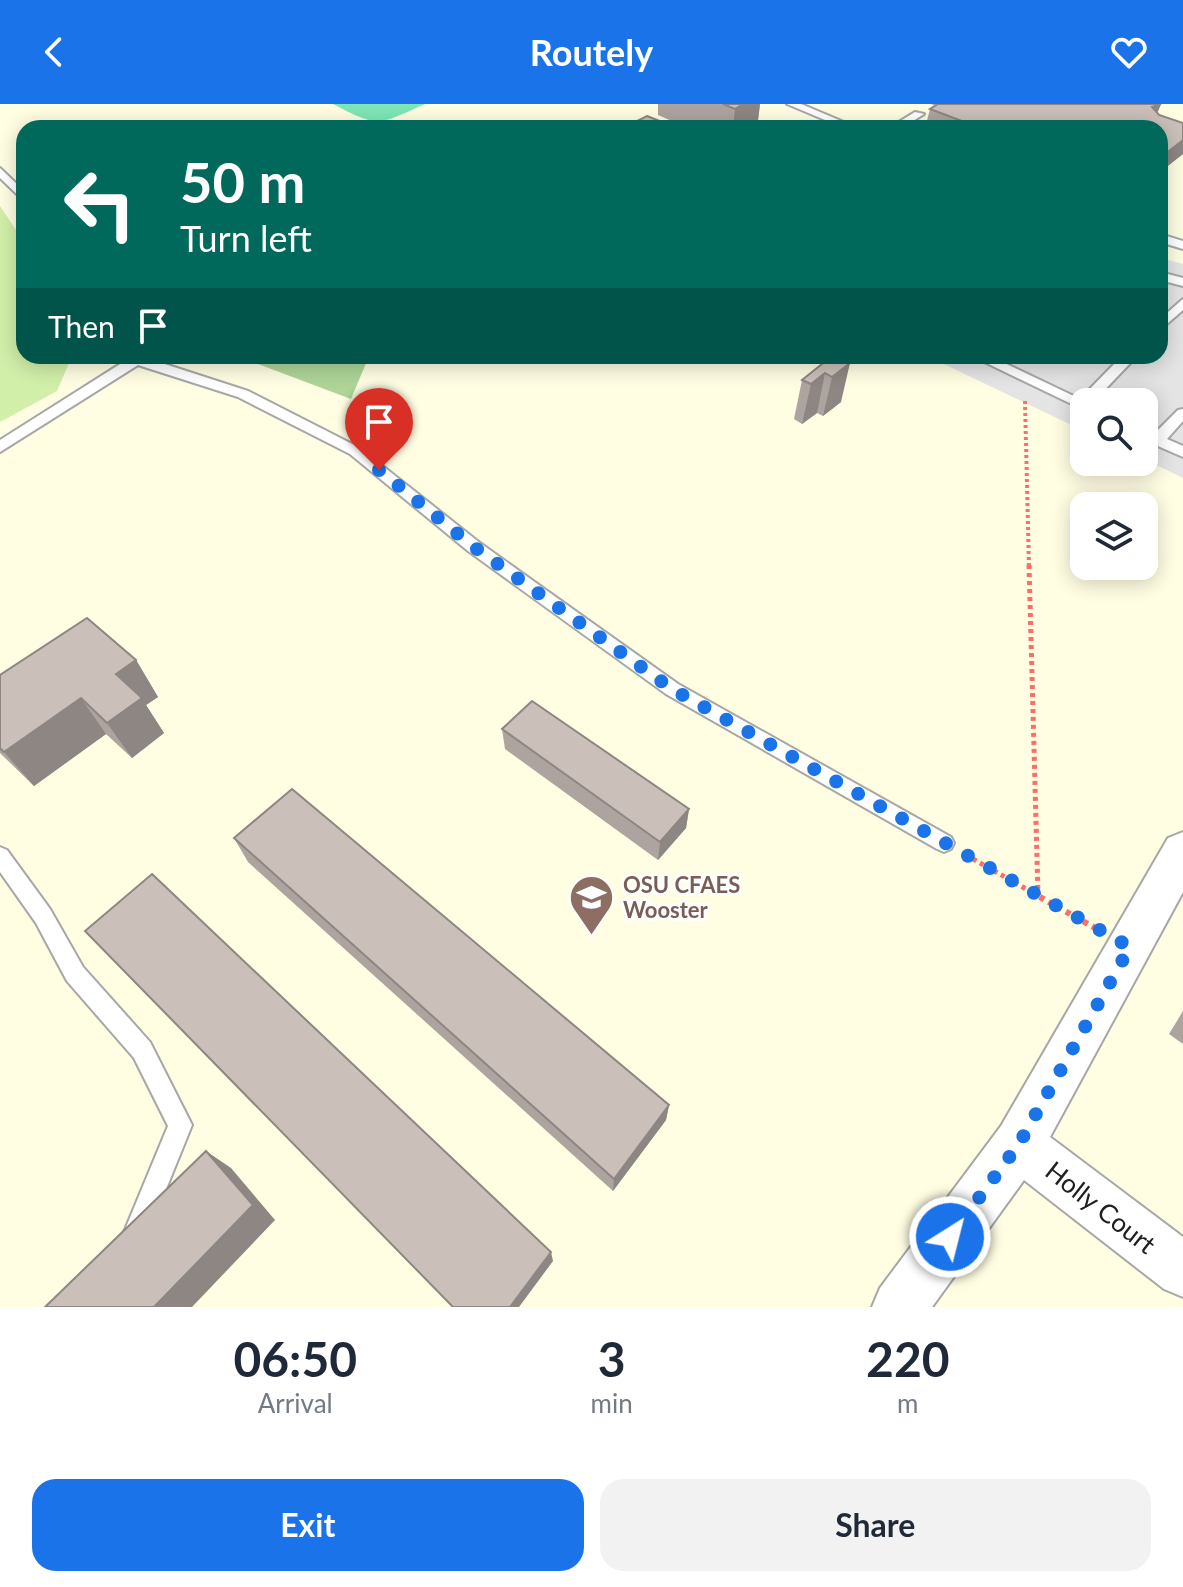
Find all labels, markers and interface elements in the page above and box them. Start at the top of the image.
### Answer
icon: back [32,30,76,74]
text: Routely [530,30,653,74]
icon: heart [1107,30,1151,74]
text: 50 m [180,148,305,215]
icon: left [48,152,152,256]
text: Turn left [180,216,312,260]
icon: arrive [131,304,175,348]
text: Then [48,308,115,344]
pin [345,388,413,470]
map controls [1070,388,1158,580]
button: search [1070,388,1158,476]
icon: arrive [357,400,401,444]
button: layers [1070,492,1158,580]
place label: OSU CFAES Wooster [623,871,740,923]
school or university icon: OSU CFAES Wooster [568,873,616,936]
street label: Holly Court [1040,1154,1163,1260]
position arrow [908,1195,992,1279]
text: 06:50 [233,1330,357,1387]
text: 3 [598,1330,626,1387]
text: 220 [866,1330,950,1387]
text: Arrival [258,1387,333,1419]
text: min [591,1387,633,1419]
text: m [897,1387,919,1419]
button: Exit [32,1479,584,1571]
button: Share [600,1479,1151,1571]

